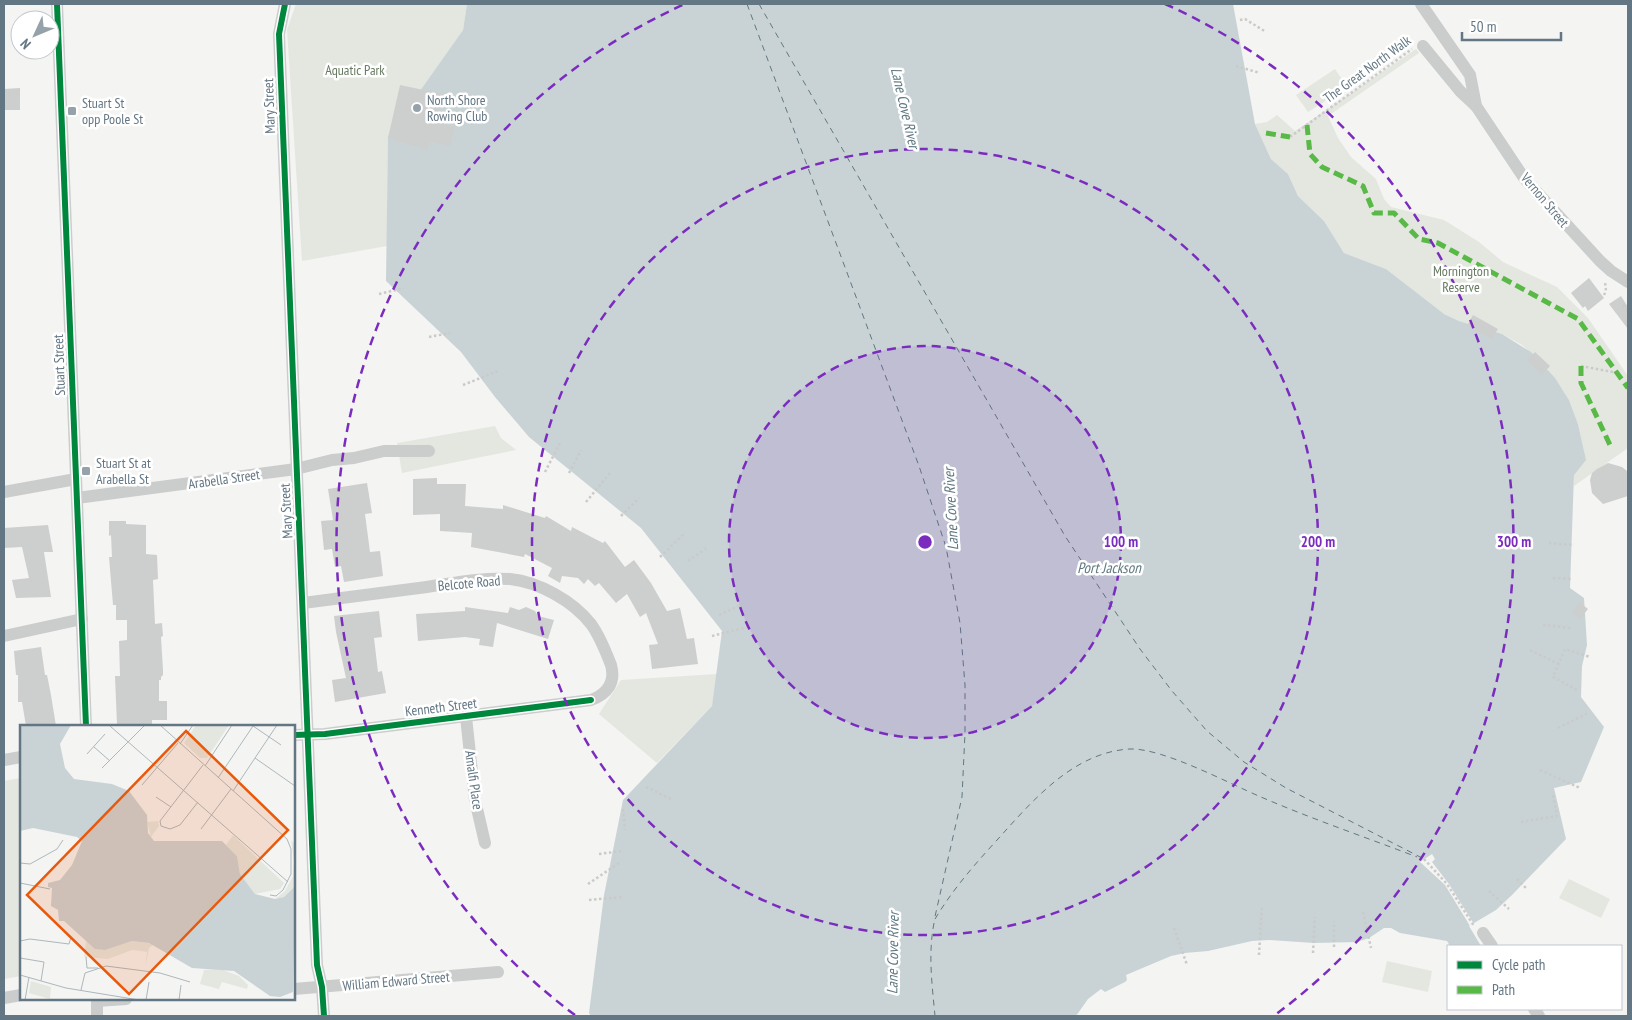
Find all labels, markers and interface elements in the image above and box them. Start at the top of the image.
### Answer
north arrow [10,10,60,60]
scale bar [1462,10,1561,42]
text: 50 m [1470,17,1496,36]
street label: The Great North Walk [1320,31,1415,107]
text: N [17,35,35,53]
park label: Aquatic Park [325,61,385,79]
water label: Lane Cove River [887,66,924,152]
street label: Mary Street [259,78,279,134]
place label: North Shore Rowing Club [427,91,487,125]
place label: Stuart St opp Poole St [82,94,143,128]
marker: North Shore Rowing Club [411,102,423,114]
marker: Stuart St opp Poole St [66,105,78,117]
street label: Vernon Street [1516,168,1573,231]
park label: Mornington Reserve [1433,262,1489,296]
street label: Stuart Street [49,334,69,396]
place label: Stuart St at Arabella St [96,454,151,488]
marker: Stuart St at Arabella St [80,465,92,477]
street label: Arabella Street [187,465,261,493]
water label: Lane Cove River [939,465,962,551]
street label: Mary Street [276,483,296,539]
text: 100 m [1104,532,1138,551]
text: 200 m [1301,532,1335,551]
text: 300 m [1497,532,1531,551]
centre of rings [916,533,934,551]
water label: Port Jackson [1077,558,1142,577]
street label: Belcote Road [437,571,501,595]
street label: Kenneth Street [404,694,478,720]
inset map [20,725,295,1000]
street label: Amalfi Place [461,749,487,811]
water label: Lane Cove River [882,910,903,994]
legend [1447,945,1622,1010]
text: Cycle path [1492,955,1545,974]
street label: William Edward Street [342,967,450,995]
text: Path [1492,980,1515,999]

